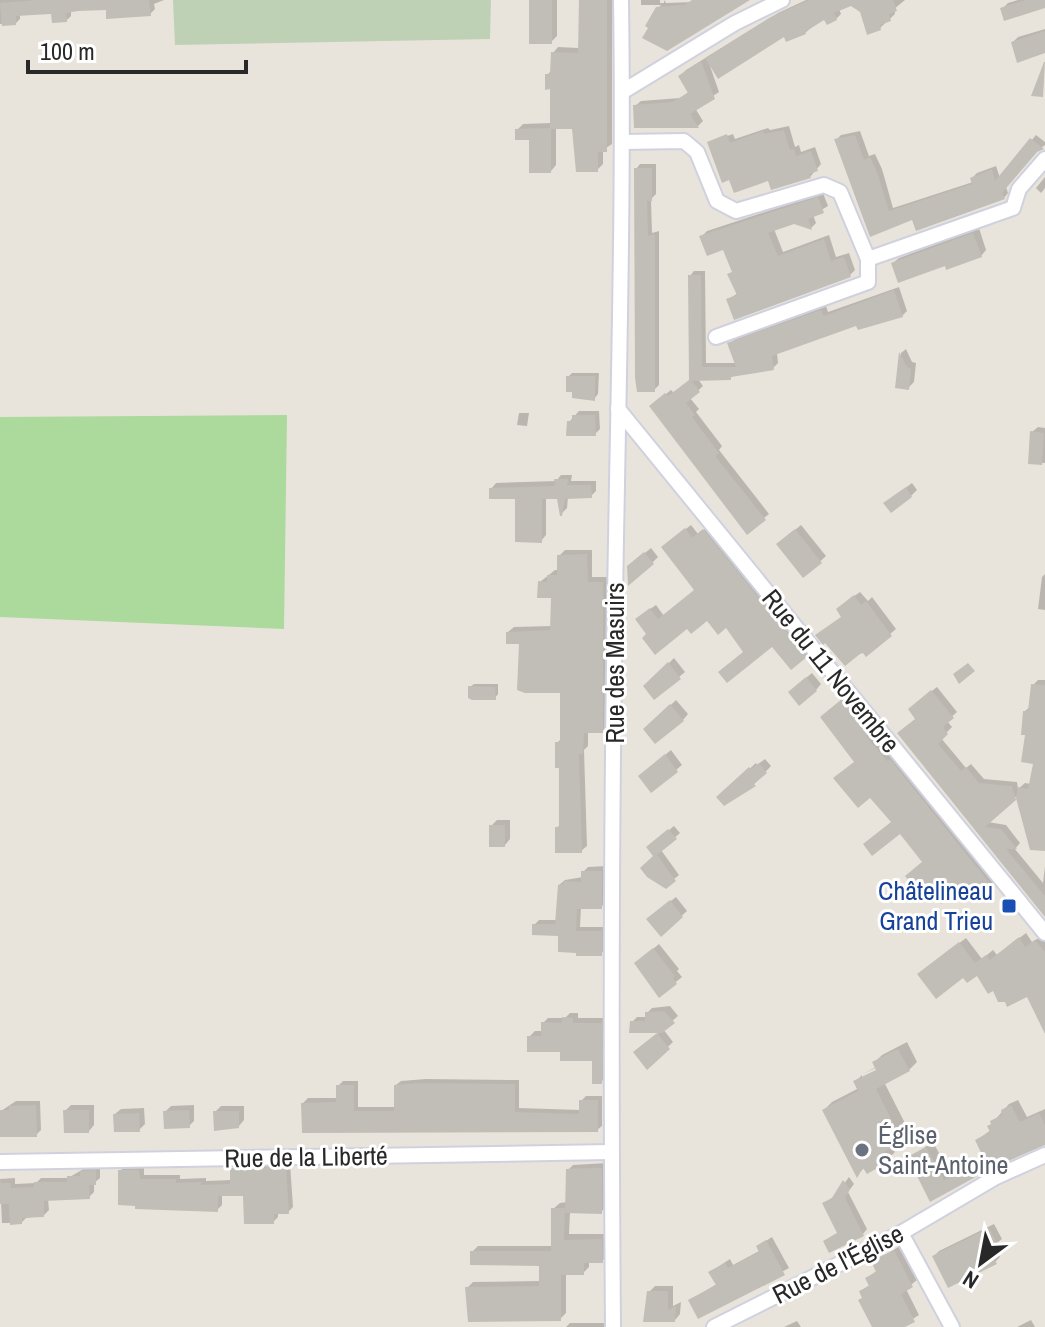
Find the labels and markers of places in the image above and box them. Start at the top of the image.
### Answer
place label: Châtelineau Grand Trieu [878,873,993,938]
marker: Châtelineau Grand Trieu [1000,897,1018,915]
place label: Église Saint-Antoine [878,1117,1008,1182]
marker: Église Saint-Antoine [853,1141,871,1159]

